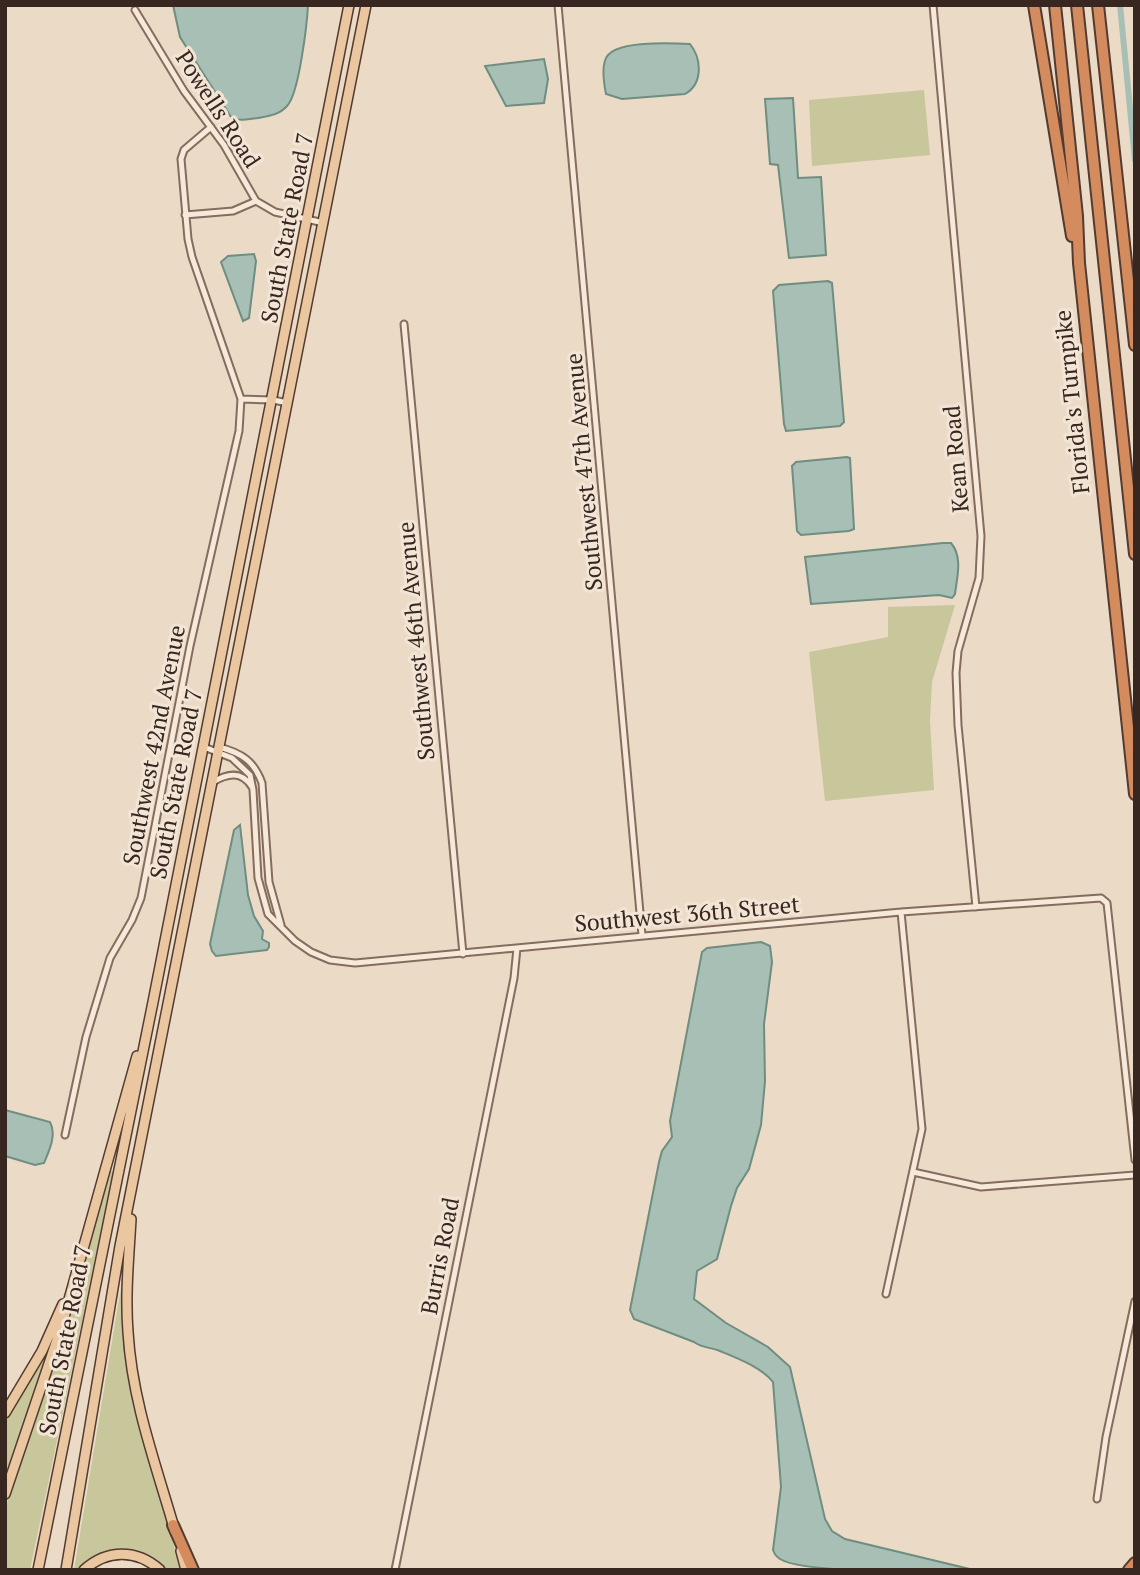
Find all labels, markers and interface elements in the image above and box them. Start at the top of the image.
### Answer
street label: Powells Road [169,44,268,174]
street label: South State Road 7 [253,130,320,326]
street label: Florida's Turnpike [1046,309,1097,495]
street label: Southwest 47th Avenue [558,352,609,592]
street label: Kean Road [935,404,976,514]
street label: Southwest 46th Avenue [390,520,441,762]
street label: Southwest 42nd Avenue [115,622,192,868]
street label: South State Road 7 [142,686,209,882]
street label: Southwest 36th Street [573,888,801,939]
street label: Burris Road [413,1194,466,1317]
street label: South State Road 7 [31,1242,98,1438]

